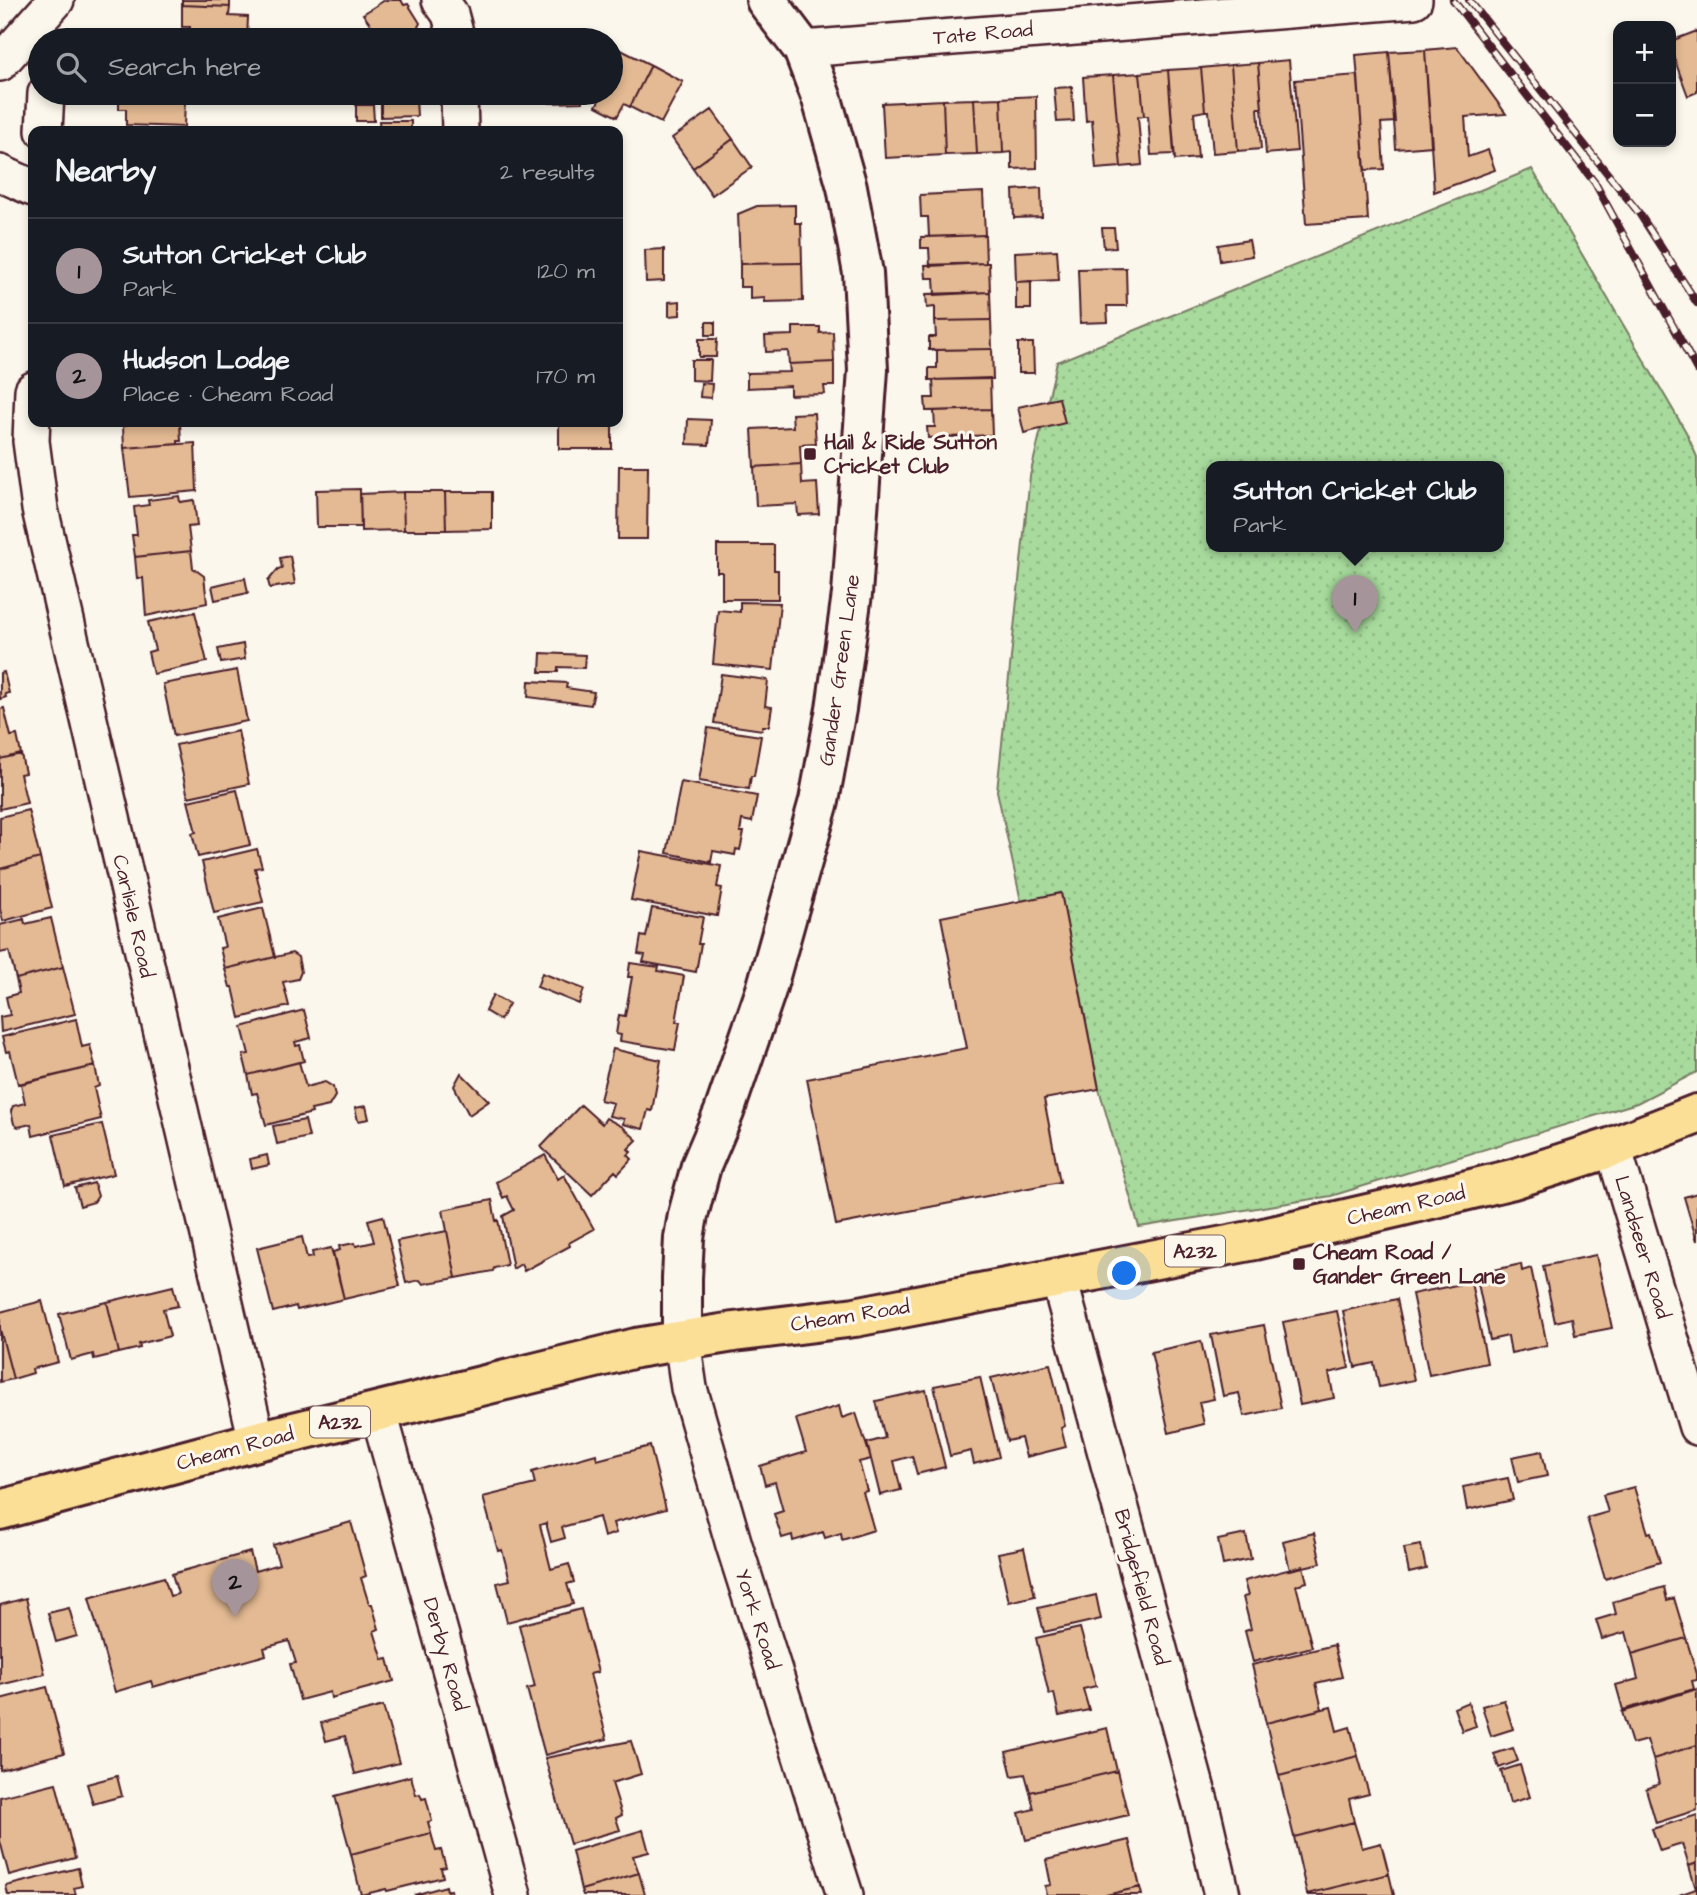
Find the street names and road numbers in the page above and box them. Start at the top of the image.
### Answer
street label: Tate Road [932,15,1034,52]
street label: Gander Green Lane [812,573,867,768]
street label: Carlisle Road [105,852,162,981]
street label: Landseer Road [1607,1172,1678,1322]
street label: Cheam Road [1344,1178,1468,1233]
road number: A232 [1165,1236,1225,1266]
street label: Cheam Road [788,1292,912,1339]
road number: A232 [310,1406,370,1438]
street label: Cheam Road [173,1419,297,1478]
street label: Bridgefield Road [1105,1506,1176,1669]
street label: York Road [728,1565,787,1673]
street label: Derby Road [414,1594,476,1715]

